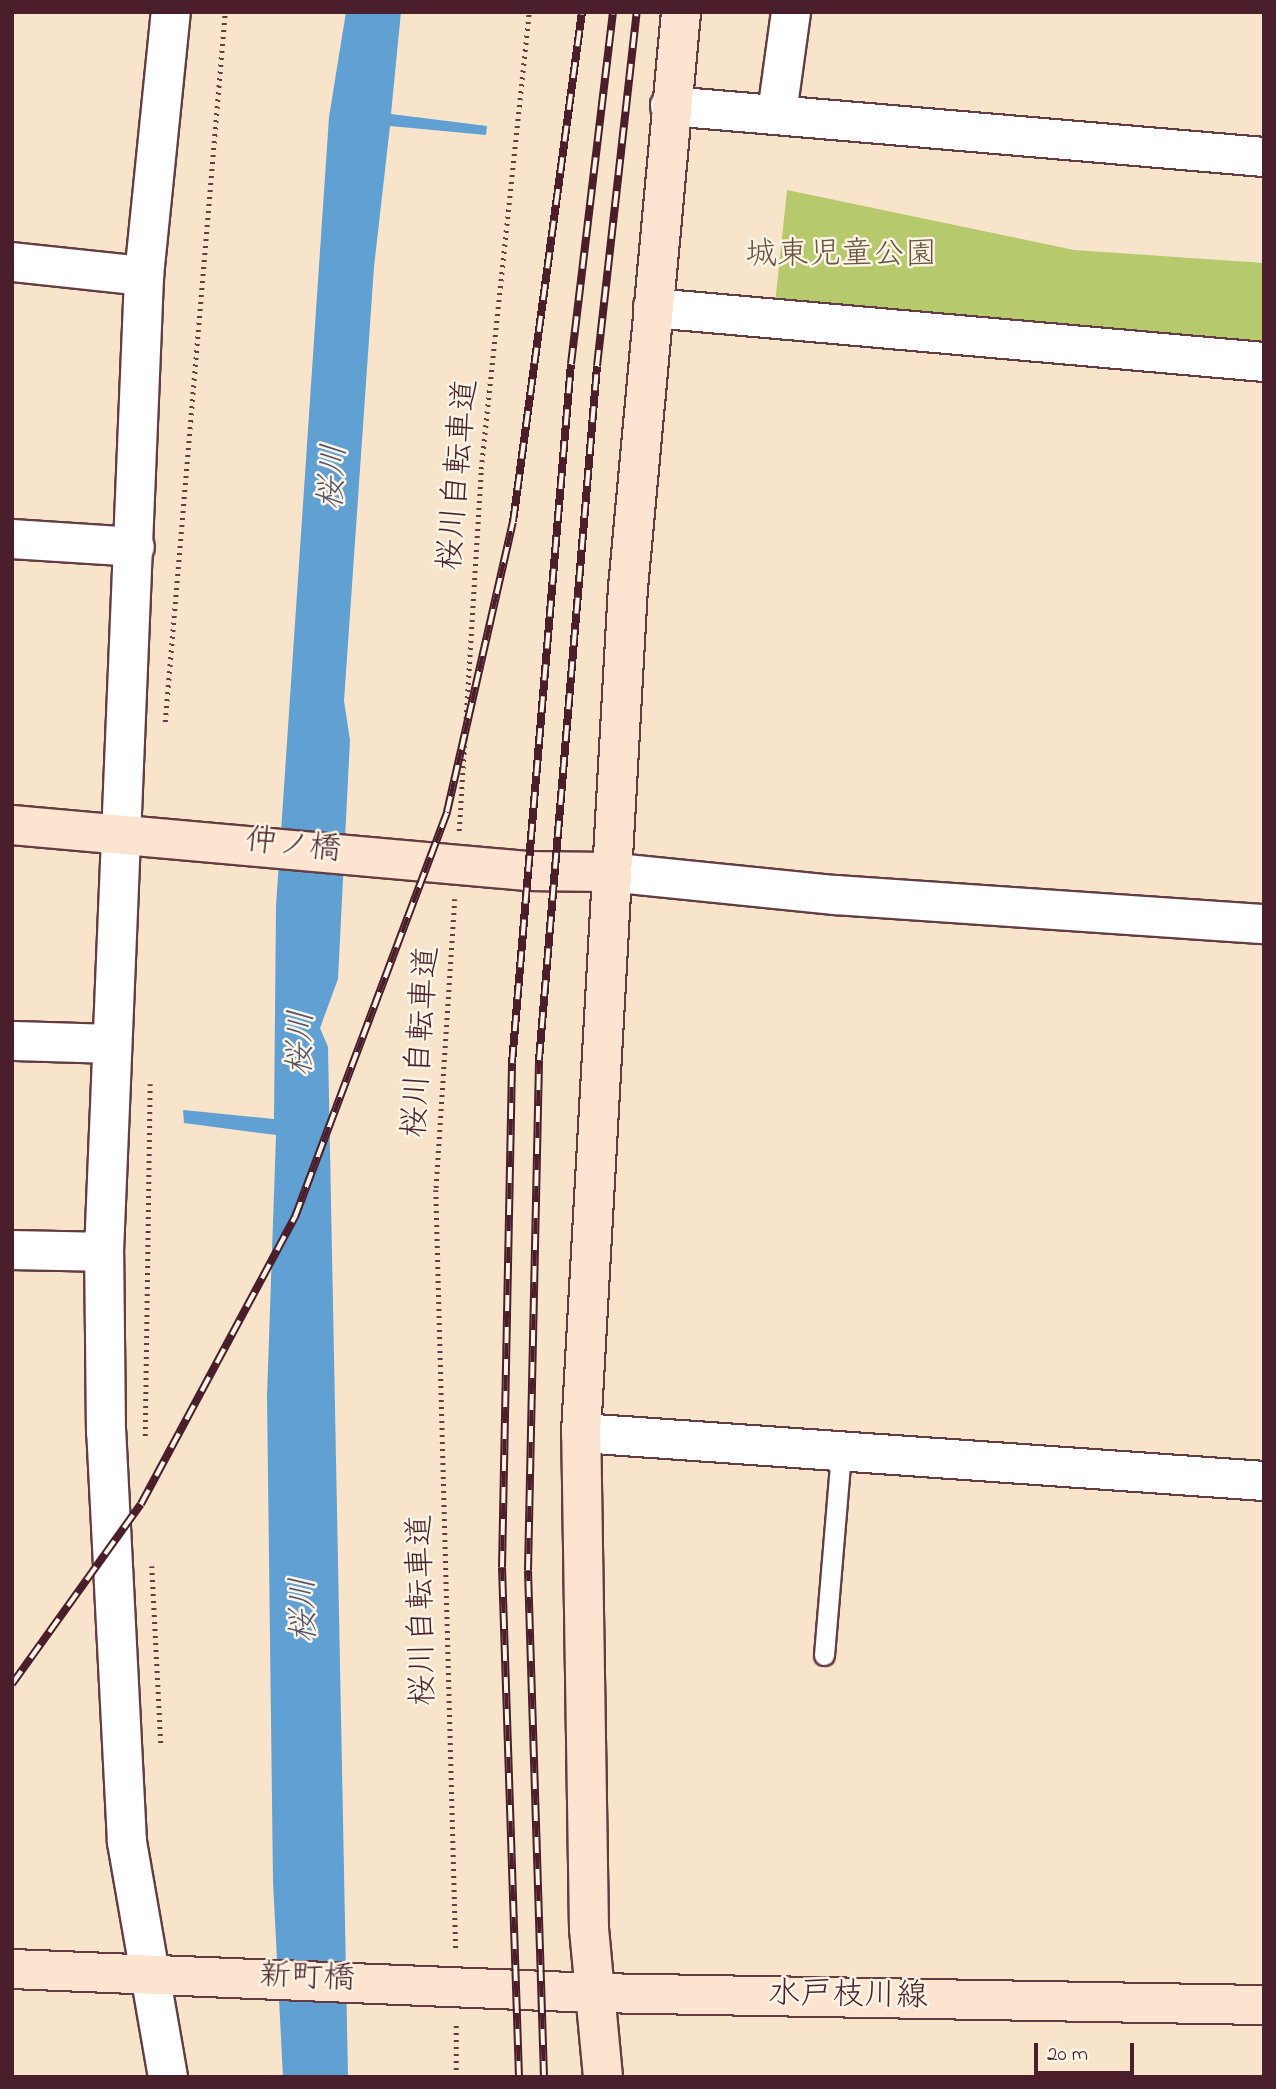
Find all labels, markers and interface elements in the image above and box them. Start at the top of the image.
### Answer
park label: 城東児童公園 [745,237,937,275]
street label: 桜川自転車道 [433,378,487,572]
water label: 桜川 [313,443,357,511]
street label: 仲ノ橋 [243,823,343,871]
street label: 桜川自転車道 [397,945,449,1139]
water label: 桜川 [282,1009,324,1077]
street label: 桜川自転車道 [403,1514,445,1706]
water label: 桜川 [286,1577,326,1643]
street label: 新町橋 [258,1958,356,2000]
street label: 水戸枝川線 [768,1976,928,2018]
scale bar [1038,2030,1138,2074]
text: 20 m [1047,2040,1088,2070]

